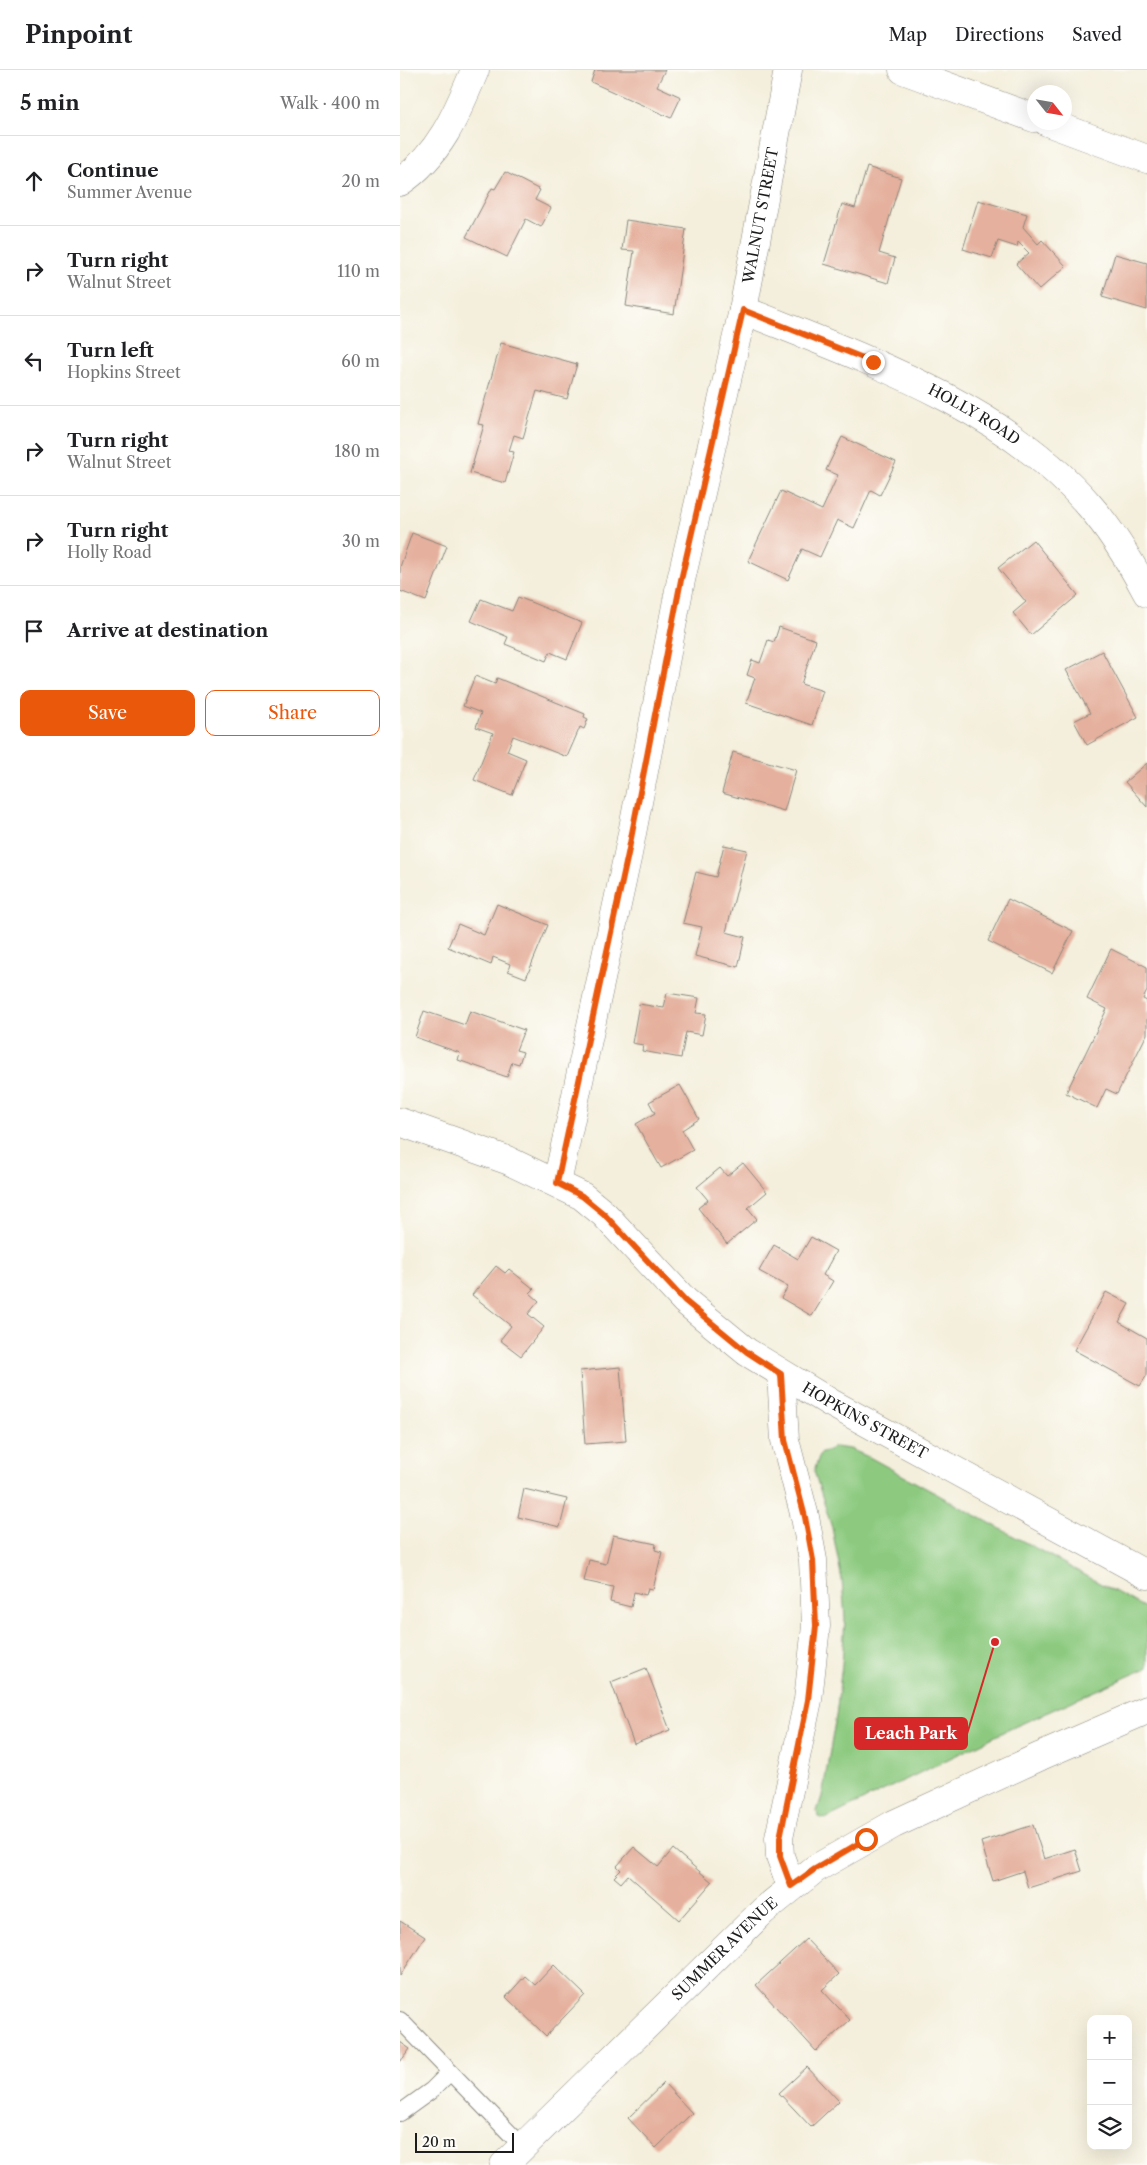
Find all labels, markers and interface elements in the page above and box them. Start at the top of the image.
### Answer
text: Pinpoint [25,20,132,49]
text: Map [888,24,927,46]
text: Directions [955,24,1044,46]
text: Saved [1072,24,1122,46]
north arrow [1027,85,1072,130]
text: 5 min [20,90,80,115]
text: Walk · 400 m [280,93,380,113]
street label: WALNUT STREET [738,145,782,286]
text: Continue [67,159,159,182]
icon: ahead [20,167,48,195]
text: 20 m [341,171,380,191]
text: Summer Avenue [67,182,192,202]
text: Turn right [67,249,168,272]
icon: right [20,257,48,285]
text: 110 m [337,261,380,281]
text: Walnut Street [67,272,171,292]
text: Turn left [67,339,154,362]
icon: left [20,347,48,375]
text: 60 m [341,351,380,371]
route end [862,351,885,374]
text: Hopkins Street [67,362,181,382]
street label: HOLLY ROAD [925,380,1024,449]
text: Turn right [67,429,168,452]
icon: right [20,437,48,465]
text: 180 m [334,441,380,461]
text: Walnut Street [67,452,171,472]
text: Turn right [67,519,168,542]
icon: right [20,527,48,555]
text: 30 m [342,531,380,551]
text: Holly Road [67,542,152,562]
icon: arrive [20,617,48,645]
text: Arrive at destination [67,619,268,642]
button: Save [20,690,195,736]
button: Share [205,690,380,736]
street label: HOPKINS STREET [799,1378,932,1463]
callout: Leach Park [855,1718,967,1749]
text: Leach Park [865,1723,957,1743]
route start [855,1828,878,1851]
street label: SUMMER AVENUE [667,1893,781,2004]
map controls [1087,2015,1132,2150]
button: + [1087,2015,1132,2060]
button: − [1087,2060,1132,2105]
button: layers [1087,2105,1132,2150]
scale bar [415,2130,514,2153]
text: 20 m [422,2133,456,2151]

